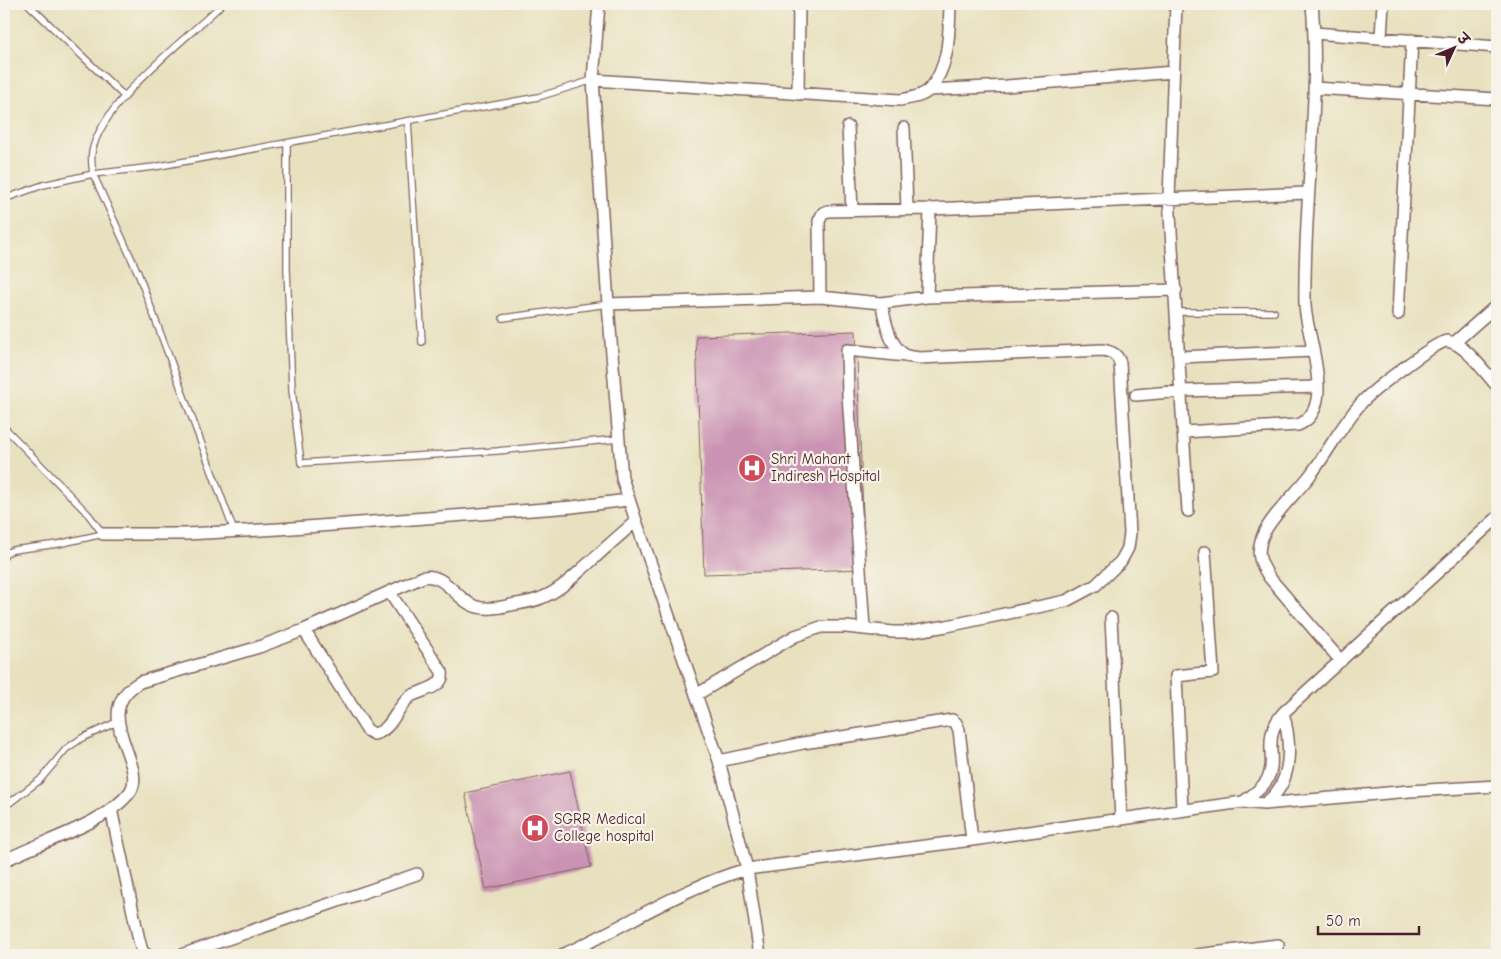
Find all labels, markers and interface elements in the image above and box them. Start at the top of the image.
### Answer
north arrow [1428,22,1478,72]
text: उ [1452,29,1474,50]
place label: Shri Mahant Indiresh Hospital [771,450,880,485]
hospital icon: Shri Mahant Indiresh Hospital [737,453,767,483]
place label: SGRR Medical College hospital [554,810,654,845]
hospital icon: SGRR Medical College hospital [520,813,550,843]
scale bar [1318,904,1420,936]
text: 50 m [1326,912,1361,930]

